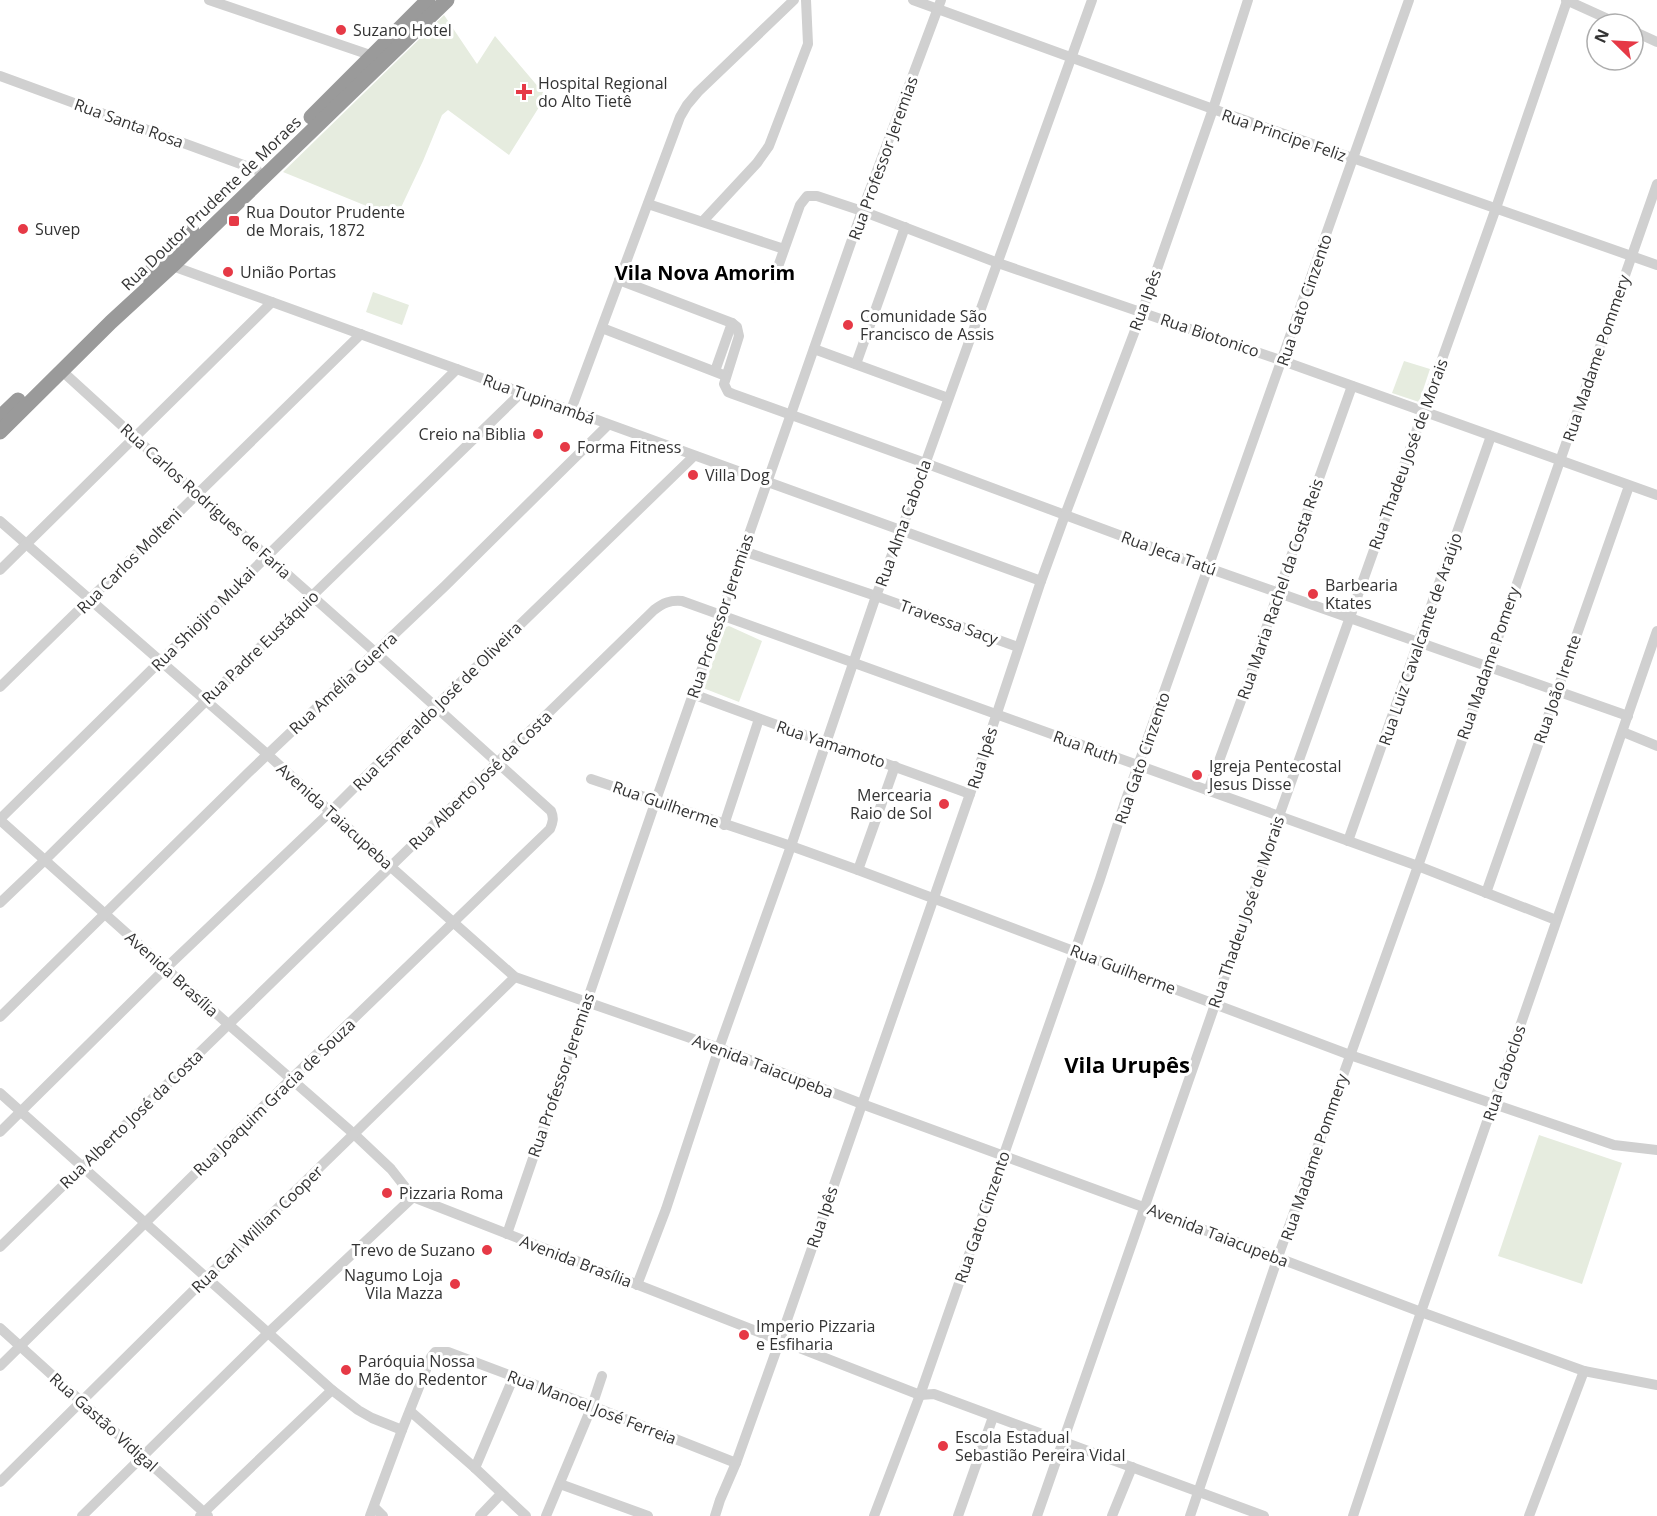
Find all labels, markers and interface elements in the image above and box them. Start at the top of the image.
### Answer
north arrow [1585,12,1645,72]
place label: Suzano Hotel [353,19,452,41]
marker: Suzano Hotel [334,23,348,37]
text: N [1589,25,1614,46]
place label: Hospital Regional do Alto Tietê [538,72,668,112]
street label: Rua Professor Jeremias [843,73,923,243]
marker: Hospital Regional do Alto Tietê [515,83,533,101]
street label: Rua Santa Rosa [71,93,187,153]
street label: Rua Principe Feliz [1219,103,1349,167]
street label: Rua Doutor Prudente de Moraes [116,111,306,295]
place label: Rua Doutor Prudente de Morais, 1872 [246,201,405,241]
marker: Rua Doutor Prudente de Morais, 1872 [227,214,241,228]
place label: Suvep [35,218,80,240]
marker: Suvep [16,222,30,236]
street label: Rua Gato Cinzento [1271,231,1337,369]
district label: Vila Nova Amorim [615,259,795,286]
place label: União Portas [240,261,336,283]
marker: União Portas [221,265,235,279]
street label: Rua Ipês [1124,266,1166,334]
street label: Rua Madame Pommery [1557,271,1635,444]
place label: Comunidade São Francisco de Assis [860,305,994,345]
street label: Rua Biotonico [1158,308,1262,362]
marker: Comunidade São Francisco de Assis [841,318,855,332]
street label: Rua Thadeu José de Morais [1363,355,1453,553]
street label: Rua Tupinambá [480,369,598,429]
street label: Rua Carlos Rodrigues de Faria [116,418,296,584]
place label: Creio na Biblia [419,423,526,445]
marker: Creio na Biblia [531,427,545,441]
place label: Forma Fitness [577,436,681,458]
marker: Forma Fitness [558,440,572,454]
street label: Rua Alma Cabocla [870,456,936,590]
place label: Villa Dog [705,464,770,486]
marker: Villa Dog [686,468,700,482]
street label: Rua Maria Rachel da Costa Reis [1232,476,1328,702]
street label: Rua Carlos Molteni [72,504,186,618]
street label: Rua Jeca Tatú [1118,526,1220,580]
street label: Rua Luiz Cavalcante de Araújo [1373,530,1467,748]
street label: Rua Professor Jeremias [681,531,759,701]
street label: Rua Shiojiro Mukai [146,562,260,676]
place label: Barbearia Ktates [1325,574,1398,614]
street label: Rua Madame Pomery [1452,583,1525,742]
street label: Rua Padre Eustáquio [197,585,323,709]
marker: Barbearia Ktates [1306,587,1320,601]
street label: Travessa Sacy [897,594,1002,650]
street label: Rua Esmeraldo José de Oliveira [348,617,526,795]
street label: Rua Amélia Guerra [284,627,402,739]
street label: Rua João Irente [1528,632,1586,746]
street label: Rua Gato Cinzento [1109,689,1175,827]
street label: Rua Alberto José da Costa [404,706,556,854]
street label: Rua Yamamoto [774,715,888,773]
street label: Rua Ipês [962,724,1002,792]
street label: Rua Ruth [1050,725,1122,769]
place label: Igreja Pentecostal Jesus Disse [1207,755,1341,795]
street label: Avenida Taiacupeba [272,758,398,874]
marker: Igreja Pentecostal Jesus Disse [1190,768,1204,782]
street label: Rua Guilherme [610,775,722,833]
place label: Mercearia Raio de Sol [850,784,932,824]
marker: Mercearia Raio de Sol [937,797,951,811]
street label: Rua Thadeu José de Morais [1203,813,1289,1011]
street label: Avenida Brasília [121,926,223,1022]
street label: Rua Guilherme [1067,939,1179,999]
street label: Rua Professor Jeremias [522,990,600,1160]
street label: Rua Joaquim Gracia de Souza [188,1014,360,1180]
street label: Rua Caboclos [1477,1022,1531,1124]
street label: Avenida Taiacupeba [689,1029,837,1103]
street label: Rua Alberto José da Costa [55,1045,207,1193]
district label: Vila Urupês [1064,1049,1190,1079]
street label: Rua Madame Pommery [1275,1070,1353,1243]
street label: Rua Gato Cinzento [949,1148,1015,1286]
street label: Rua Carl Willian Cooper [186,1160,328,1298]
place label: Pizzaria Roma [399,1182,503,1204]
street label: Rua Ipês [801,1183,843,1251]
marker: Pizzaria Roma [380,1186,394,1200]
street label: Avenida Taiacupeba [1144,1198,1292,1272]
street label: Avenida Brasília [517,1230,635,1292]
place label: Trevo de Suzano [352,1239,475,1261]
marker: Trevo de Suzano [480,1243,494,1257]
place label: Nagumo Loja Vila Mazza [344,1264,443,1304]
marker: Nagumo Loja Vila Mazza [448,1277,462,1291]
place label: Imperio Pizzaria e Esfiharia [756,1315,875,1355]
marker: Imperio Pizzaria e Esfiharia [737,1328,751,1342]
place label: Paróquia Nossa Mãe do Redentor [358,1350,488,1390]
marker: Paróquia Nossa Mãe do Redentor [339,1363,353,1377]
street label: Rua Manoel José Ferreia [504,1365,680,1449]
street label: Rua Gastão Vidigal [45,1368,163,1476]
place label: Escola Estadual Sebastião Pereira Vidal [955,1426,1126,1466]
marker: Escola Estadual Sebastião Pereira Vidal [936,1439,950,1453]

